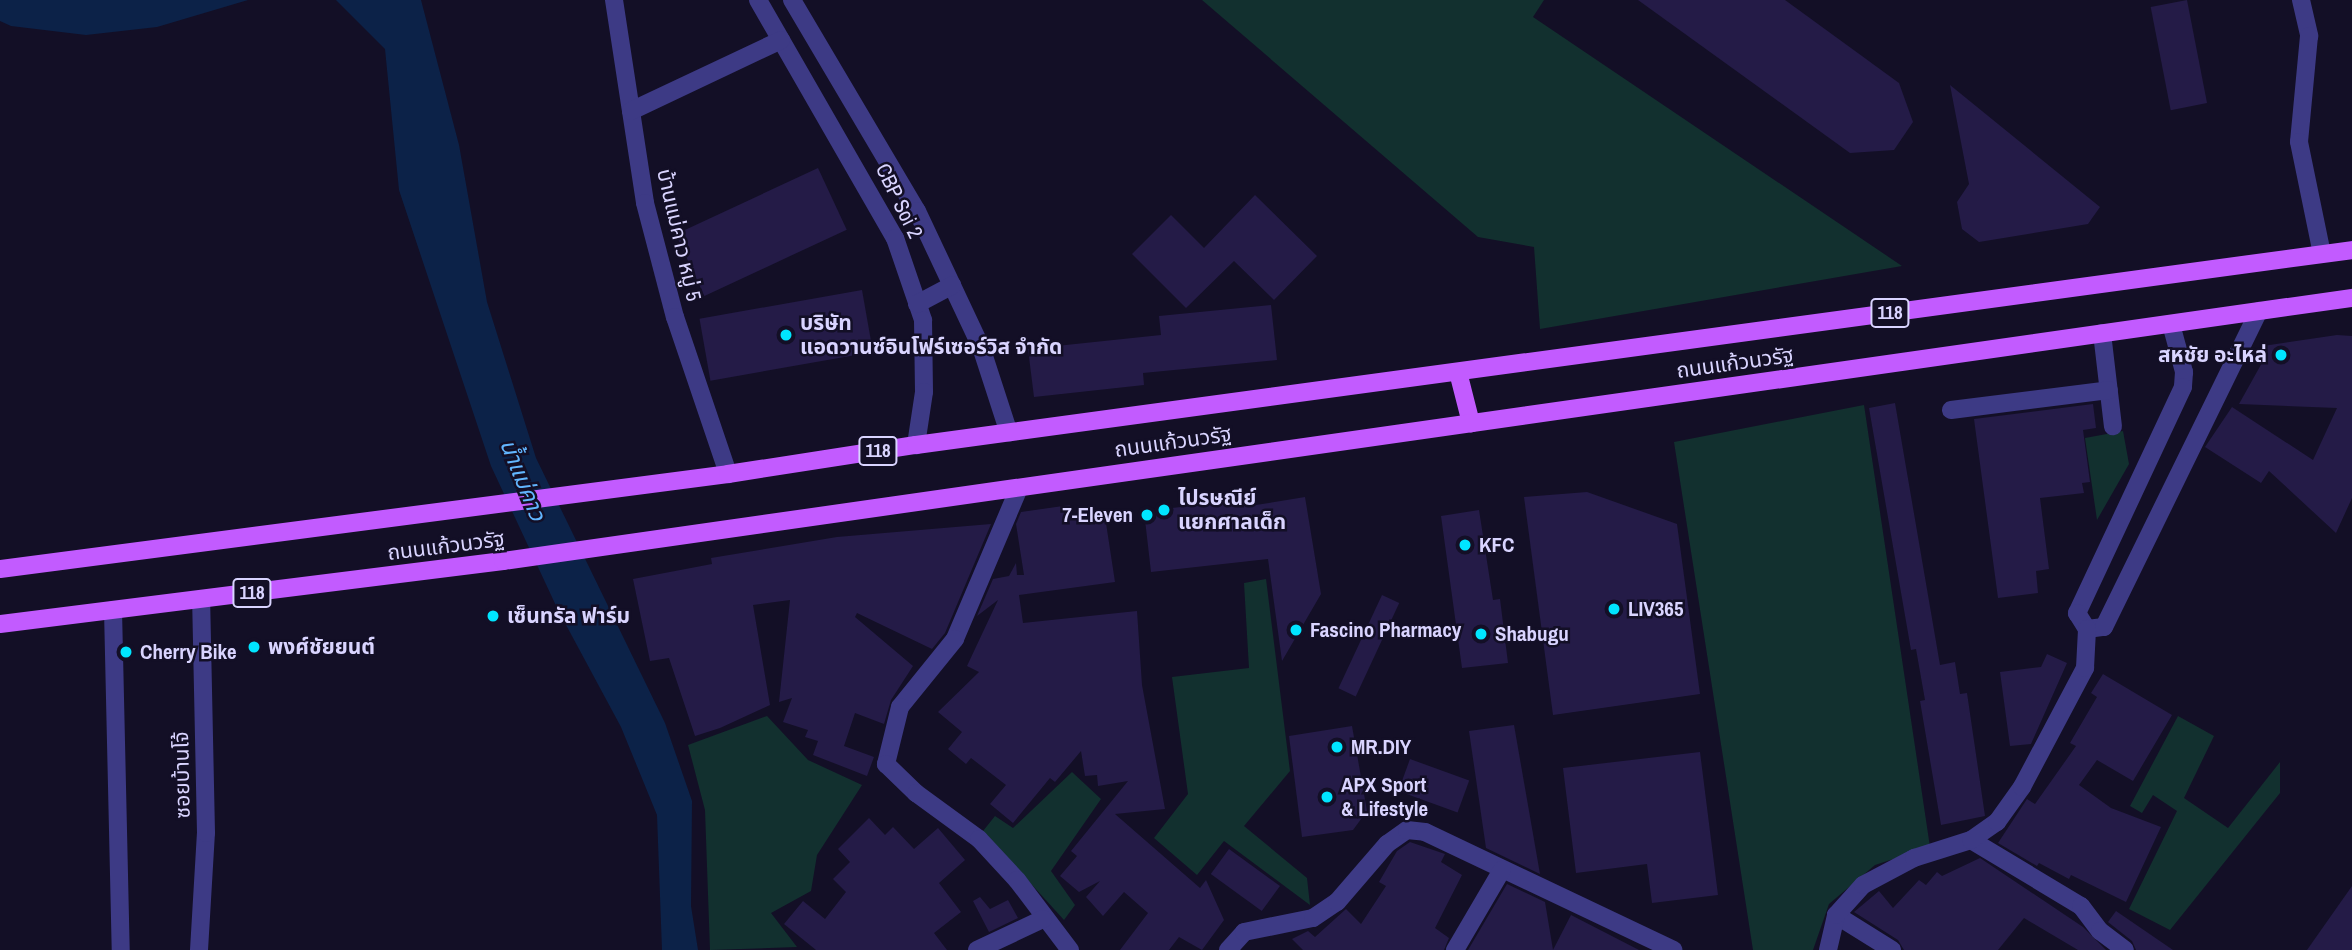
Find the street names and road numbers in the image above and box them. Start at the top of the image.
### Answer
street label: CBP Soi 2 [870,159,928,243]
street label: บ้านแม่คาว หมู่ 5 [652,166,706,304]
road number: 118 [1869,298,1911,328]
street label: ถนนแก้วนวรัฐ [1675,342,1795,384]
street label: ถนนแก้วนวรัฐ [1113,421,1233,463]
road number: 118 [857,436,899,466]
street label: ถนนแก้วนวรัฐ [386,526,506,566]
road number: 118 [231,578,273,608]
street label: ซอยบ้านโจ้ [169,731,195,819]

